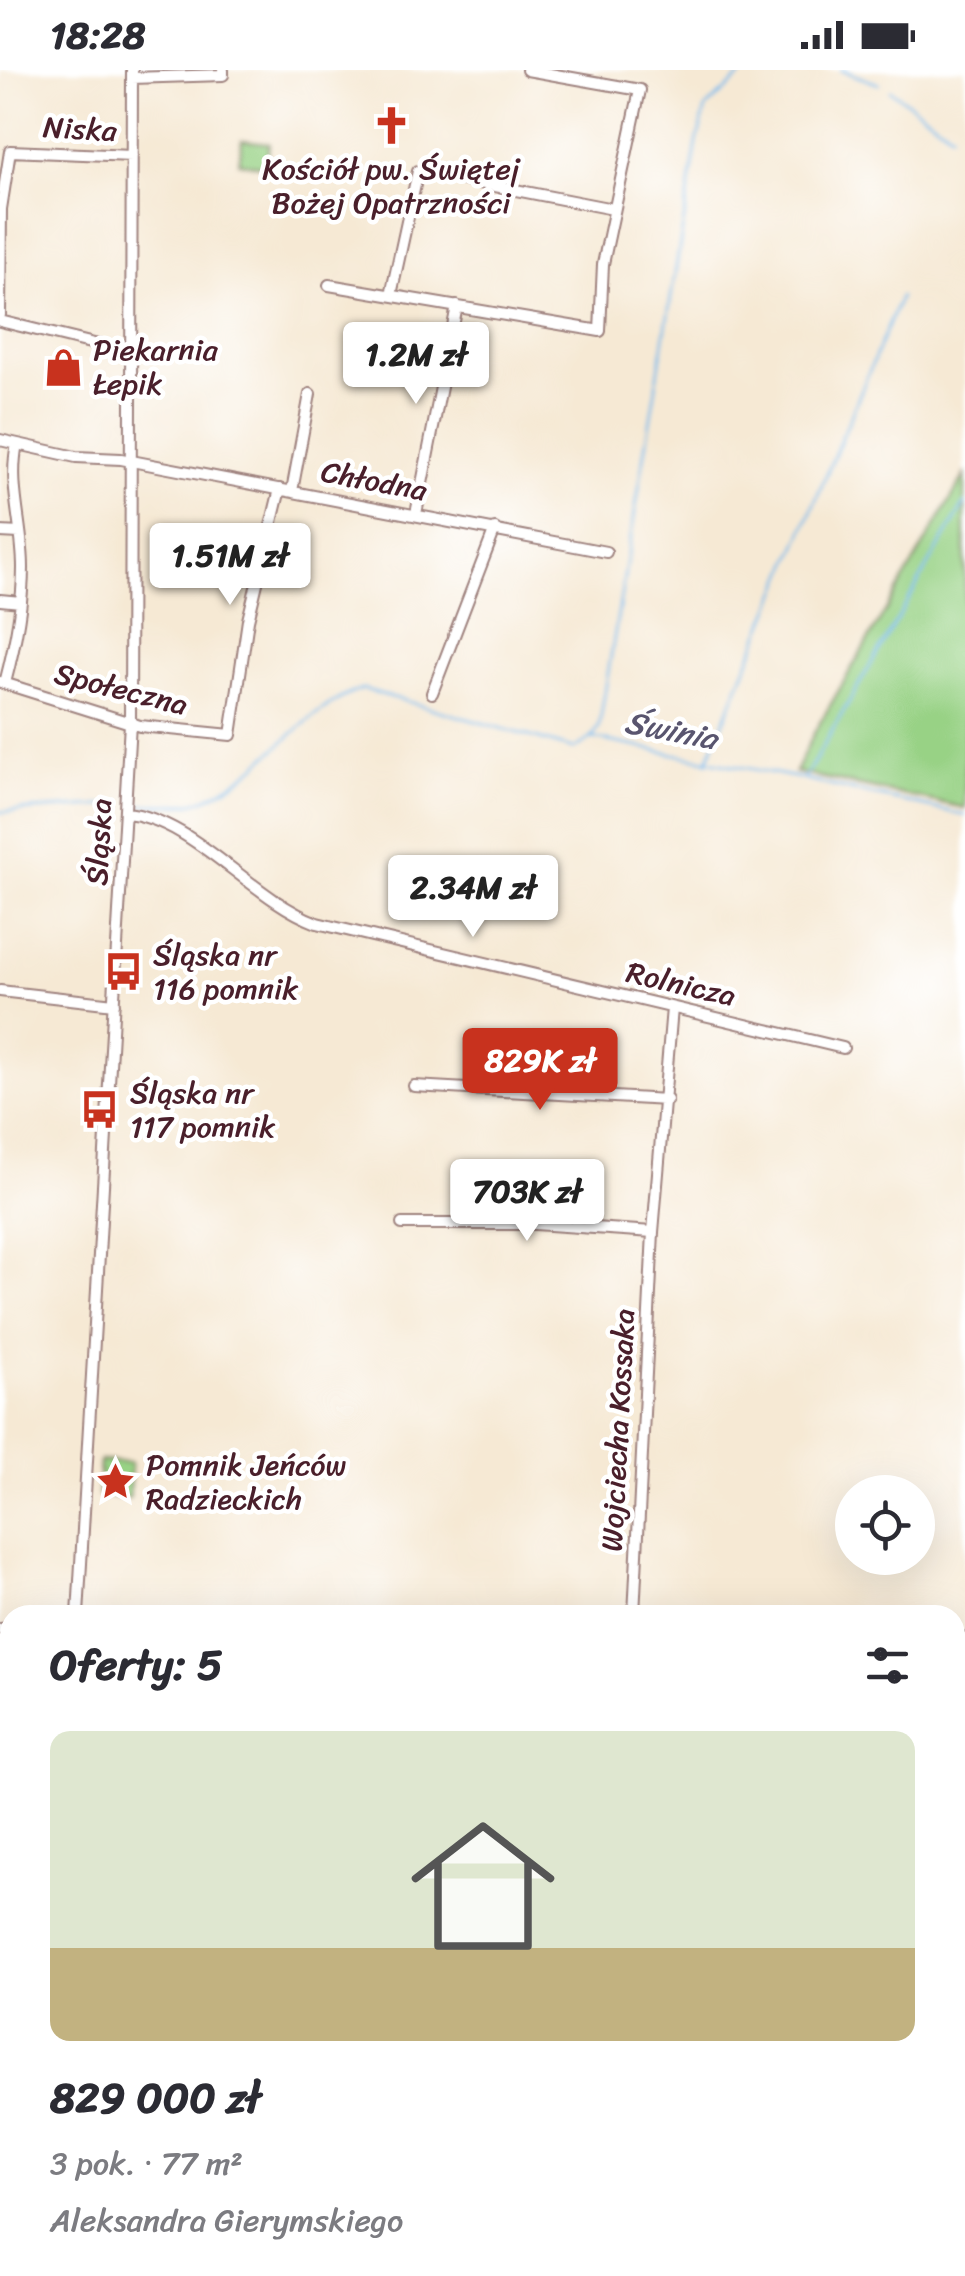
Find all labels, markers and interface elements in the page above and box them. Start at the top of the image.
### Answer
text: 18:28 [50,2,146,69]
street label: Niska [42,100,119,158]
church icon: Kościół pw. Świętej Bożej Opatrzności [370,104,412,146]
place label: Kościół pw. Świętej Bożej Opatrzności [262,142,521,230]
pin: 1.2M zł [324,322,508,407]
place label: Piekarnia Łepik [93,323,219,411]
text: 1.2M zł [365,326,467,383]
shop icon: Piekarnia Łepik [42,346,84,388]
street label: Chłodna [316,444,432,518]
pin: 1.51M zł [127,523,333,608]
text: 1.51M zł [172,527,288,584]
street label: Społeczna [49,646,193,732]
water label: Świnia [620,694,725,768]
street label: Śląska [70,797,128,887]
pin: 2.34M zł [370,855,576,940]
text: 2.34M zł [410,859,536,916]
place label: Śląska nr 116 pomnik [153,928,299,1016]
street label: Rolnicza [621,945,741,1023]
bus stop icon: Śląska nr 116 pomnik [102,951,144,993]
pin: 829K zł [448,1028,632,1113]
text: 829K zł [485,1032,595,1089]
place label: Śląska nr 117 pomnik [130,1066,276,1154]
bus stop icon: Śląska nr 117 pomnik [79,1089,121,1131]
pin: 703K zł [435,1159,619,1244]
text: 703K zł [472,1163,582,1220]
street label: Wojciecha Kossaka [585,1307,651,1553]
place label: Pomnik Jeńców Radzieckich [146,1438,347,1526]
place icon: Pomnik Jeńców Radzieckich [95,1461,137,1503]
map controls [835,1475,935,1575]
button: locate [835,1475,935,1575]
text: Oferty: 5 [50,1628,223,1702]
icon: filters [860,1638,915,1693]
icon: home [393,1796,573,1976]
text: 829 000 zł [50,2061,261,2135]
text: 3 pok. · 77 m² [50,2135,243,2192]
text: Aleksandra Gierymskiego [50,2192,403,2249]

